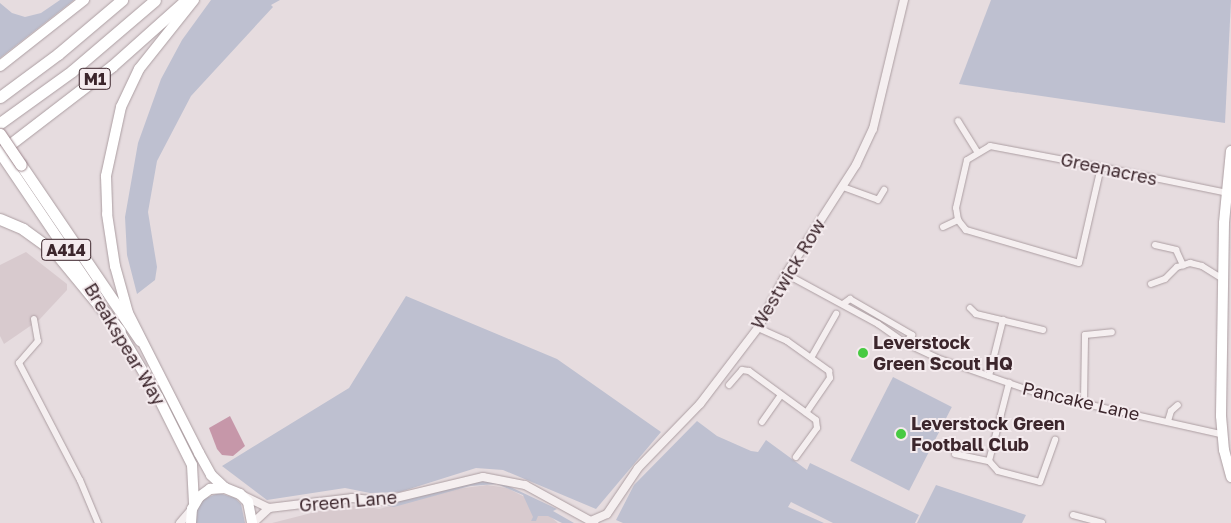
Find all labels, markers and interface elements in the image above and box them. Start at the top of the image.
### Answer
road number: M1 [79,66,111,92]
street label: Greenacres [1059,148,1159,190]
street label: Westwick Row [747,215,829,333]
road number: A414 [41,236,91,264]
street label: Breakspear Way [80,279,170,409]
place label: Leverstock Green Scout HQ [873,332,1013,374]
marker: Leverstock Green Scout HQ [857,347,869,359]
street label: Pancake Lane [1020,377,1142,425]
place label: Leverstock Green Football Club [911,413,1065,456]
marker: Leverstock Green Football Club [895,428,907,440]
street label: Green Lane [298,486,398,516]

